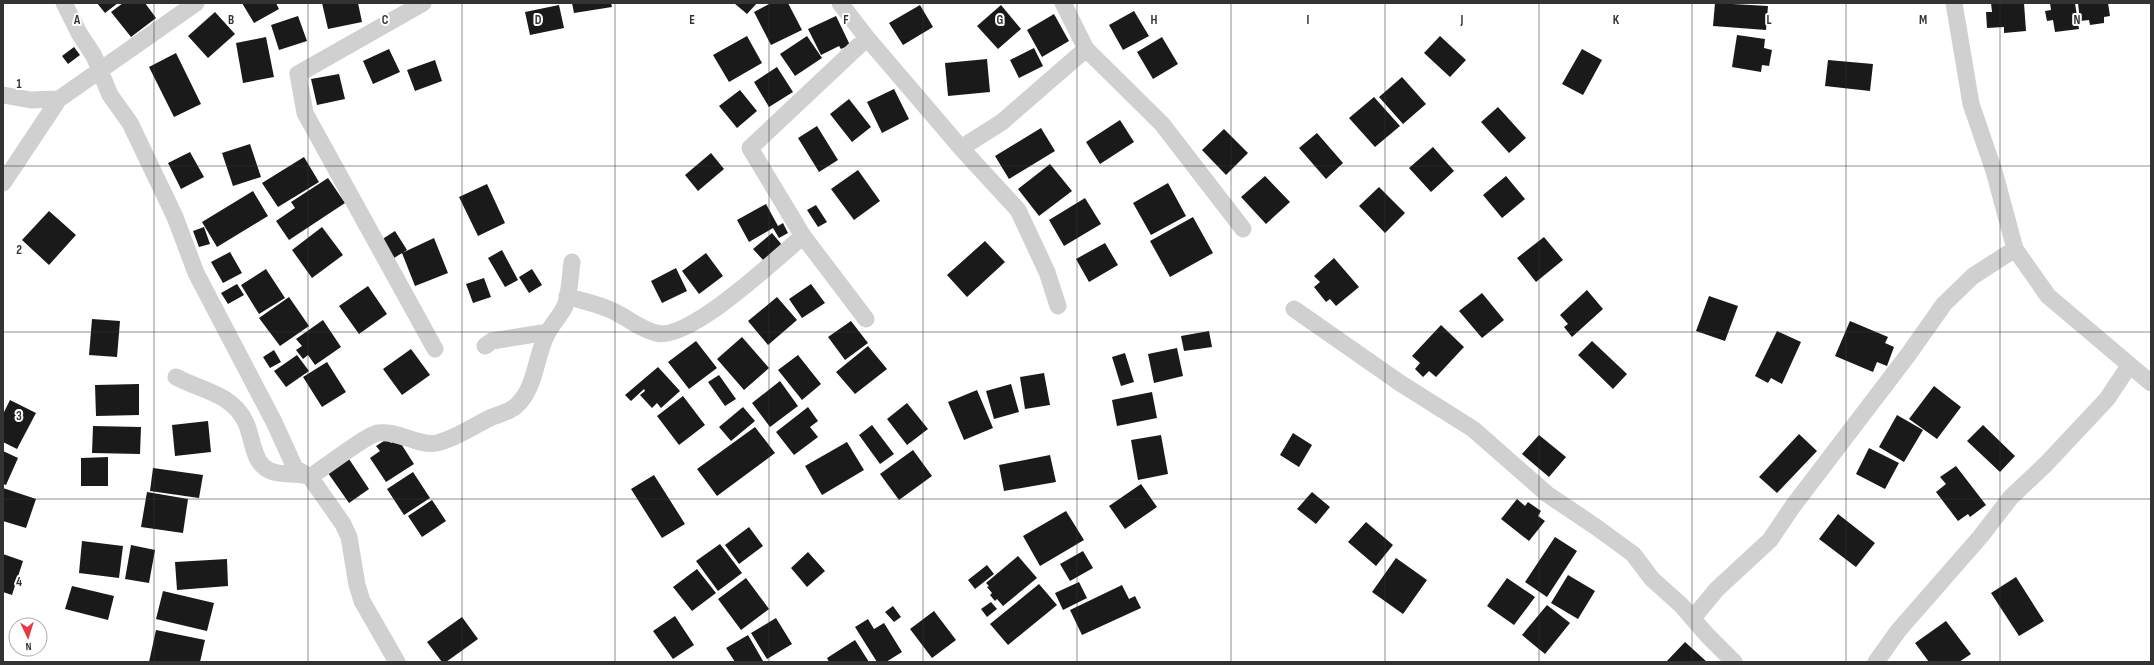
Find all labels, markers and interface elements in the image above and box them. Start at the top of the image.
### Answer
text: A [73,12,81,28]
text: B [228,12,234,28]
text: C [382,12,389,28]
text: D [535,12,542,28]
text: E [689,12,695,28]
text: F [843,12,849,28]
text: G [997,12,1004,28]
text: H [1151,12,1158,28]
text: I [1307,12,1310,28]
text: J [1460,12,1464,28]
text: K [1613,12,1620,28]
text: L [1766,12,1772,28]
text: M [1919,12,1927,28]
text: N [2074,12,2081,28]
text: 1 [16,76,22,92]
text: 2 [16,242,22,258]
text: 3 [16,408,22,424]
text: 4 [16,574,22,590]
north arrow [8,617,48,657]
text: N [25,640,32,653]

